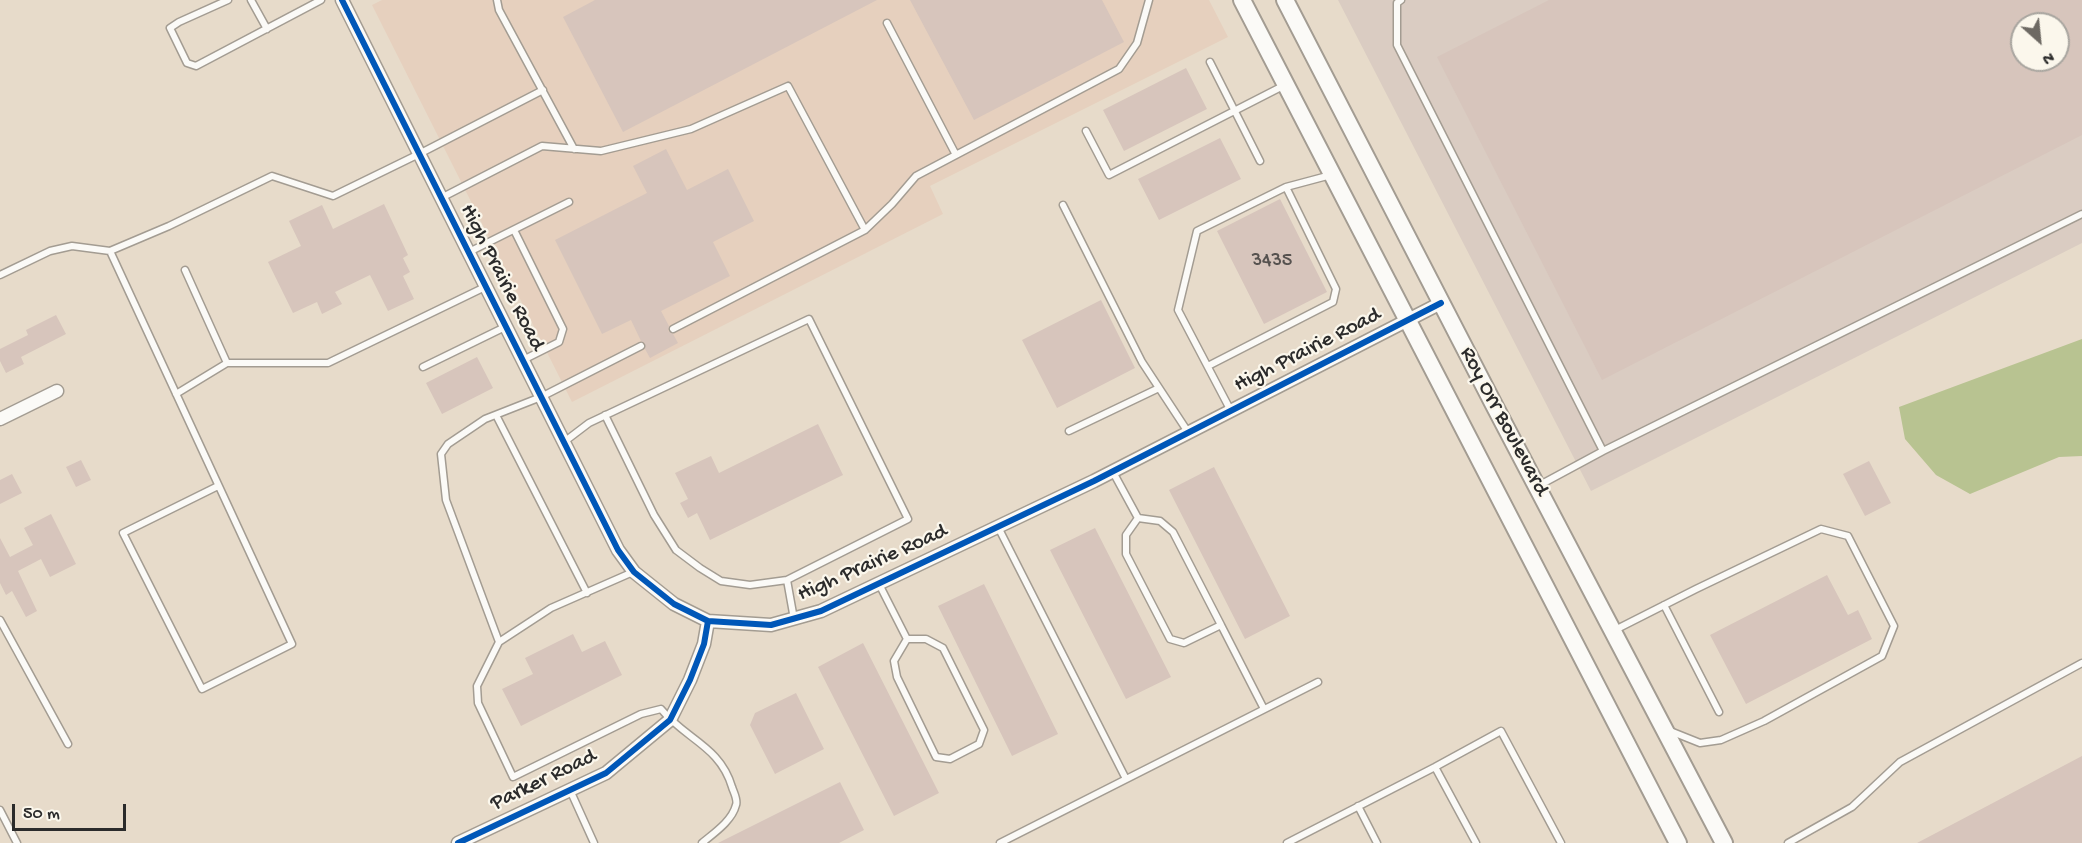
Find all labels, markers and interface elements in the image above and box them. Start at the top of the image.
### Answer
north arrow [2010,12,2070,72]
text: N [2039,46,2056,68]
street label: High Prairie Road [453,200,549,356]
house number: 3435 [1252,250,1292,274]
street label: High Prairie Road [1230,303,1386,399]
street label: Roy Orr Boulevard [1453,343,1553,501]
street label: High Prairie Road [794,519,952,609]
street label: Parker Road [487,744,601,818]
scale bar [15,792,129,830]
text: 50 m [23,804,60,825]

